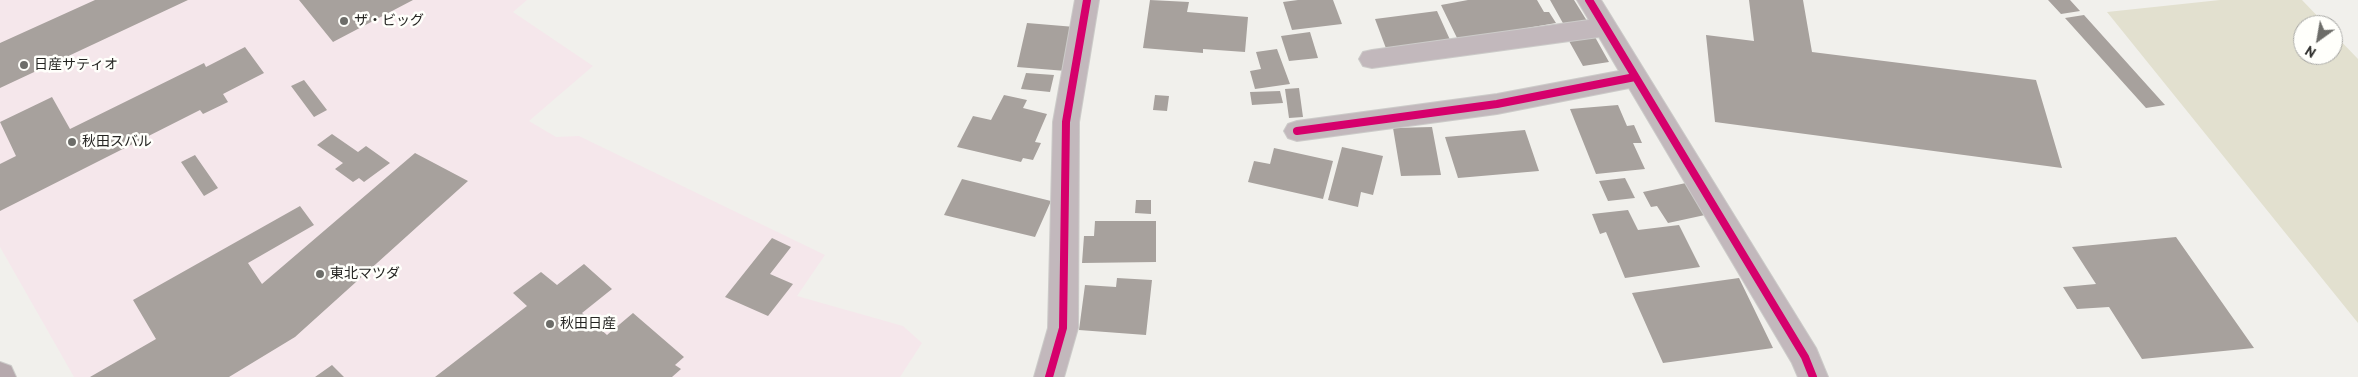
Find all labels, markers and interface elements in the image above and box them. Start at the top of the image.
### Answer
place label: ザ・ビッグ [354,13,424,29]
marker: ザ・ビッグ [338,15,350,27]
north arrow [2293,15,2343,65]
text: N [2302,42,2319,62]
place label: 日産サティオ [34,57,118,73]
marker: 日産サティオ [18,59,30,71]
place label: 秋田スバル [82,134,152,150]
marker: 秋田スバル [66,136,78,148]
place label: 東北マツダ [330,266,400,282]
marker: 東北マツダ [314,268,326,280]
place label: 秋田日産 [560,316,616,332]
marker: 秋田日産 [544,318,556,330]

